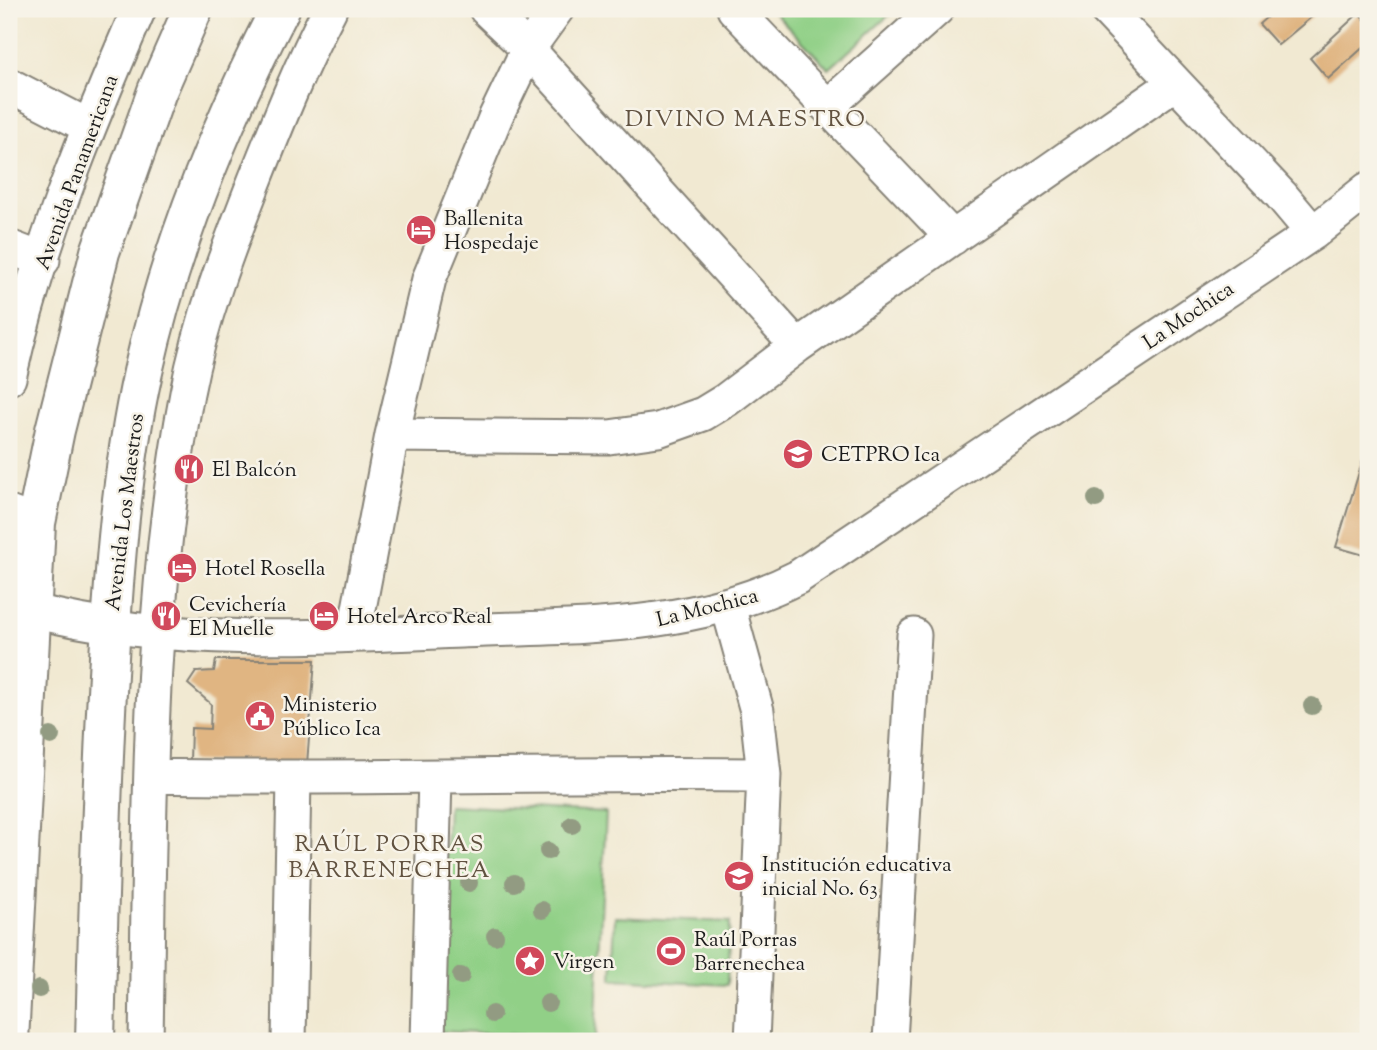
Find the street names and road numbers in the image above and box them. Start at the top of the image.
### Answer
street label: Avenida Panamericana [29,71,127,274]
street label: La Mochica [1138,275,1241,358]
street label: Avenida Los Maestros [99,412,153,613]
street label: La Mochica [653,582,762,636]

